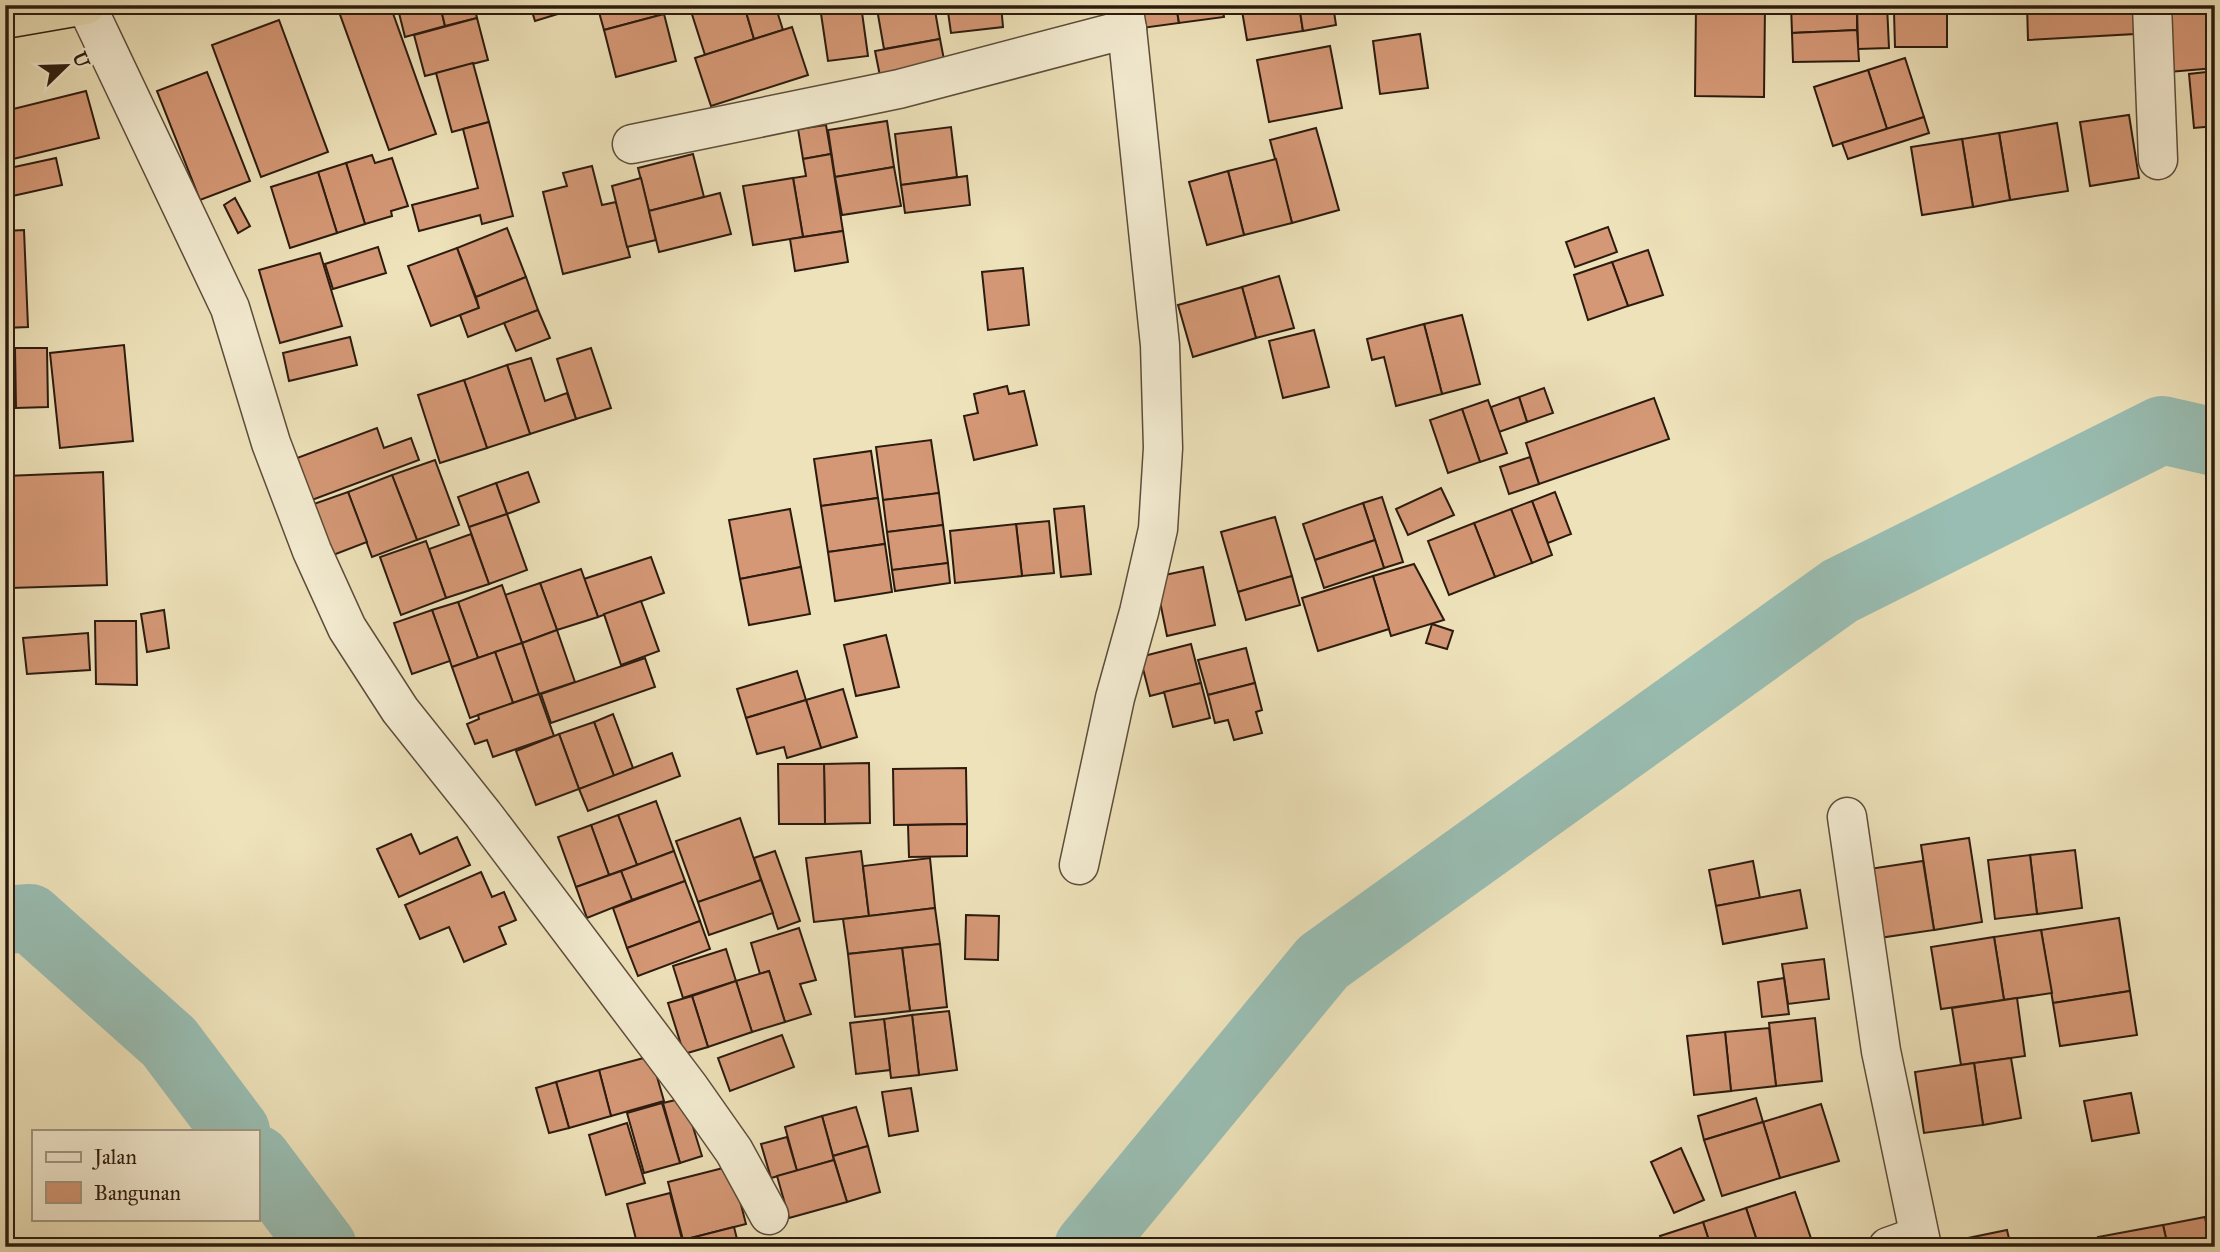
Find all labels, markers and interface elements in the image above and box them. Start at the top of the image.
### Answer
north arrow [32,32,102,102]
text: U [68,48,95,72]
legend [32,1130,259,1220]
text: Jalan [92,1144,137,1170]
text: Bangunan [94,1180,181,1206]

